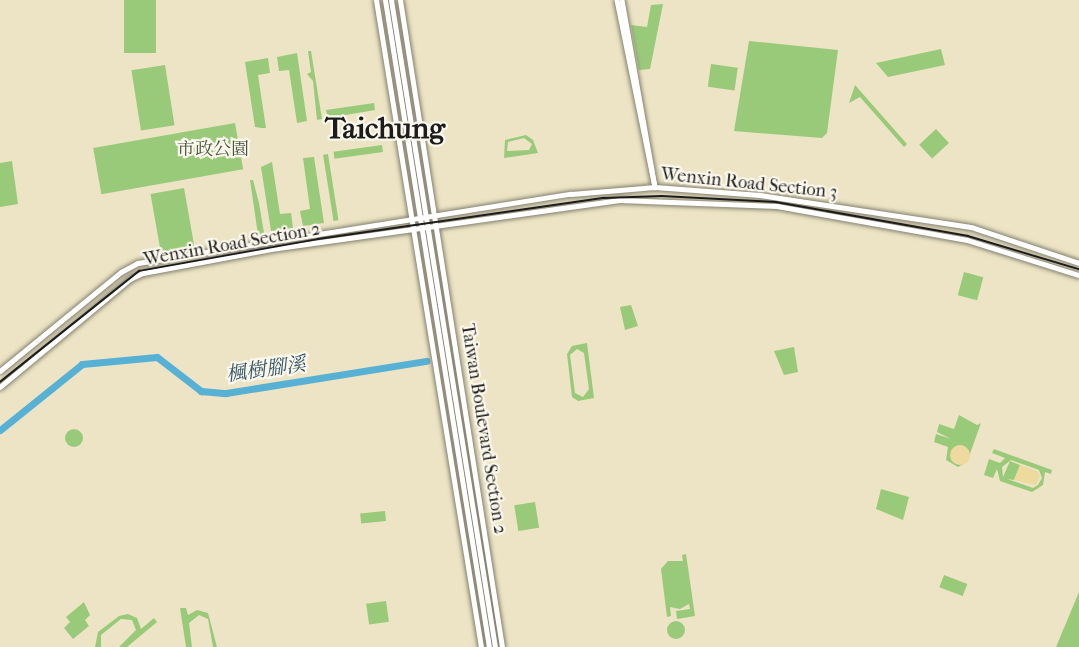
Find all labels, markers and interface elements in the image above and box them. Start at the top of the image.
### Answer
district label: Taichung [325,111,445,147]
park label: 市政公園 [177,139,249,161]
street label: Wenxin Road Section 3 [660,164,838,204]
street label: Wenxin Road Section 2 [142,219,322,271]
street label: Taiwan Boulevard Section 2 [456,322,510,536]
water label: 楓樹腳溪 [225,352,307,386]

